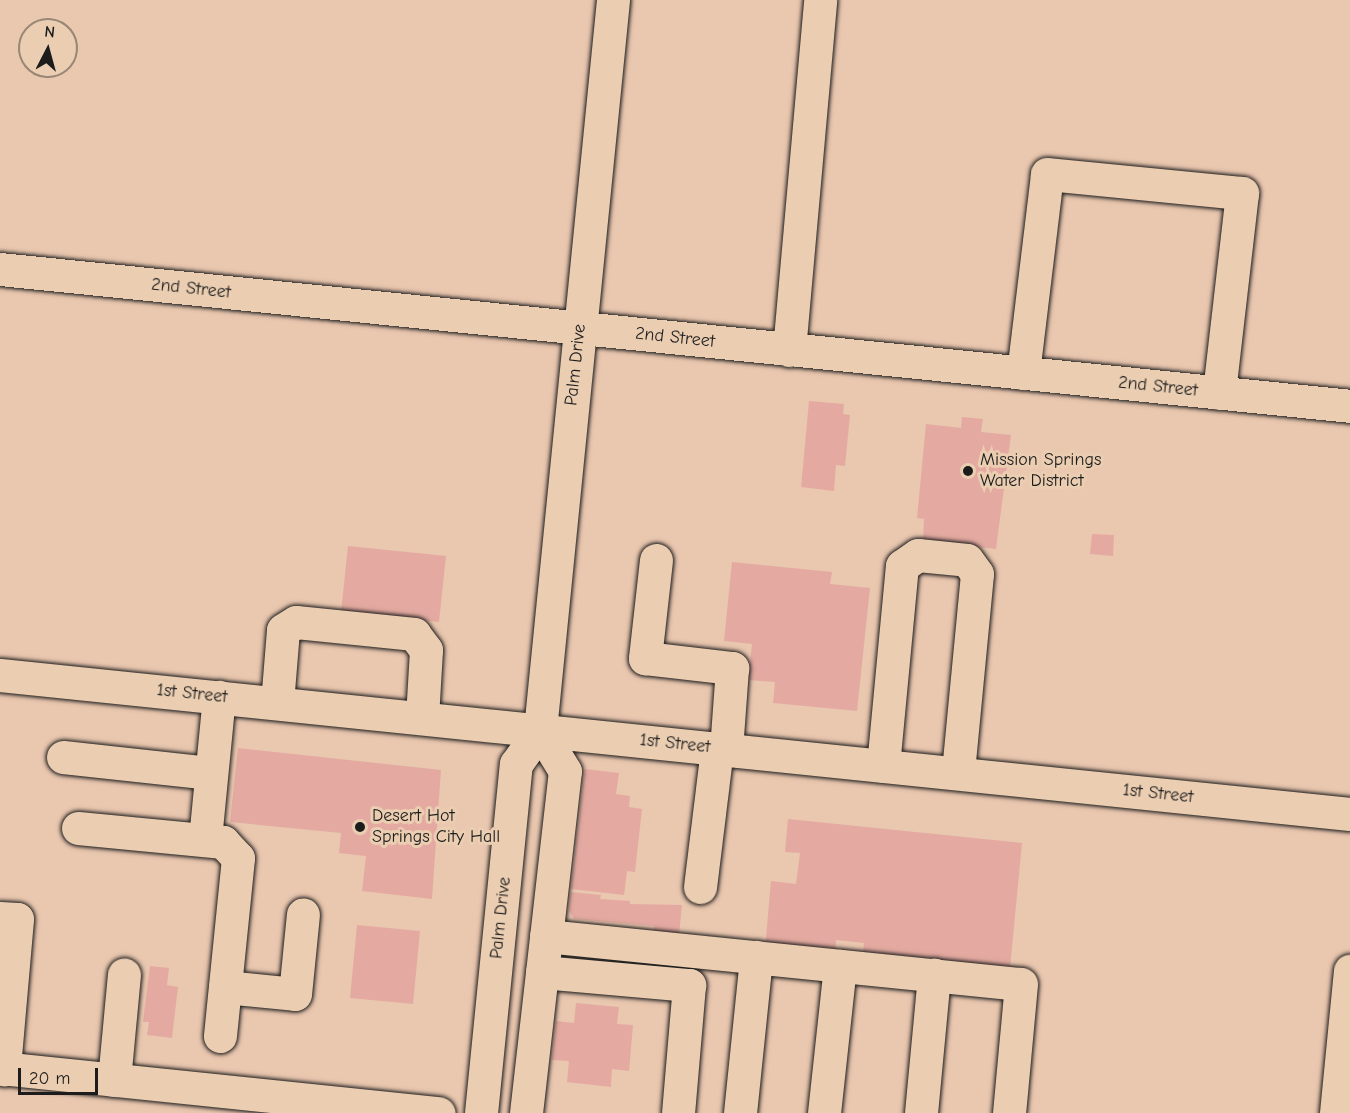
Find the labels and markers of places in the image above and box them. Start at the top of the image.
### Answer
place label: Mission Springs Water District [980,450,1101,492]
marker: Mission Springs Water District [961,464,975,478]
place label: Desert Hot Springs City Hall [372,806,500,848]
marker: Desert Hot Springs City Hall [353,820,367,834]

